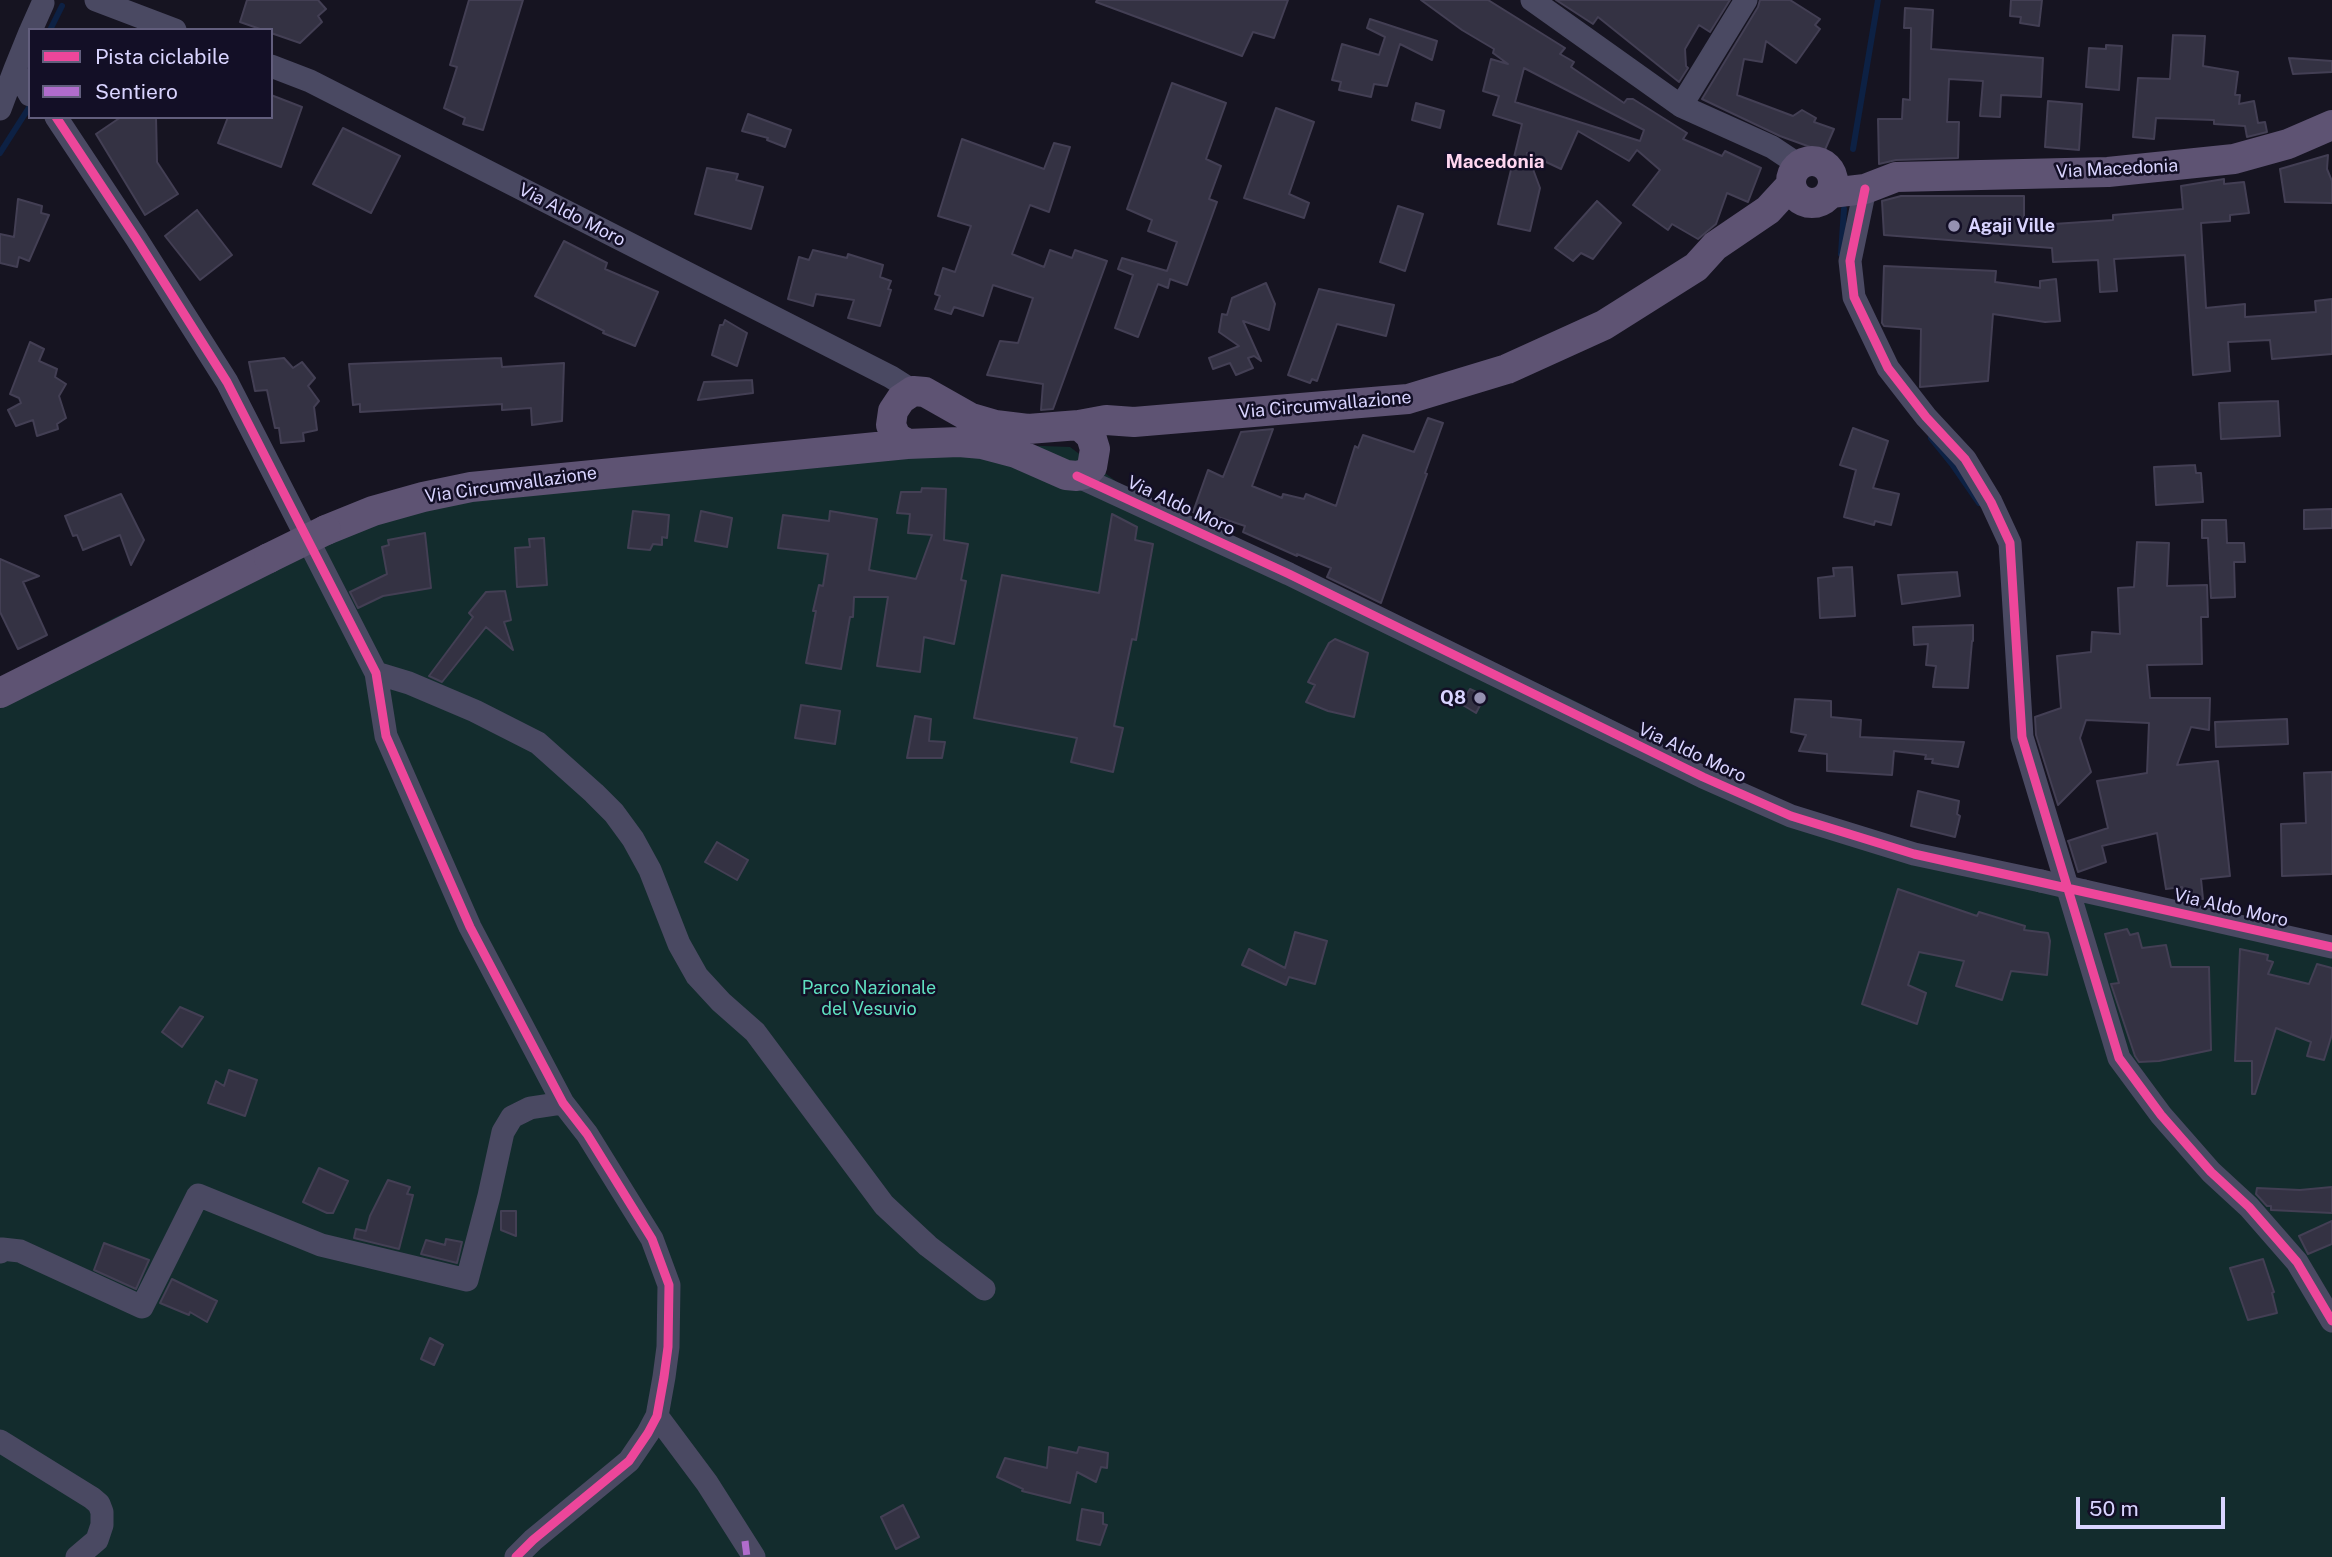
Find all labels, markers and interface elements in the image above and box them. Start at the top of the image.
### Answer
legend [28,28,273,119]
text: Pista ciclabile [95,44,230,69]
text: Sentiero [95,79,178,104]
district label: Macedonia [1445,151,1545,173]
street label: Via Macedonia [2055,155,2179,183]
street label: Via Aldo Moro [515,179,629,251]
place label: Agaji Ville [1968,215,2055,237]
marker: Agaji Ville [1946,218,1962,234]
street label: Via Circumvallazione [1238,387,1412,423]
street label: Via Circumvallazione [424,462,598,508]
street label: Via Aldo Moro [1123,471,1239,541]
place label: Q8 [1440,687,1466,709]
marker: Q8 [1472,690,1488,706]
street label: Via Aldo Moro [1634,718,1750,788]
street label: Via Aldo Moro [2172,884,2290,932]
park label: Parco Nazionale del Vesuvio [802,977,936,1020]
scale bar [2080,1484,2229,1528]
text: 50 m [2089,1496,2139,1521]

